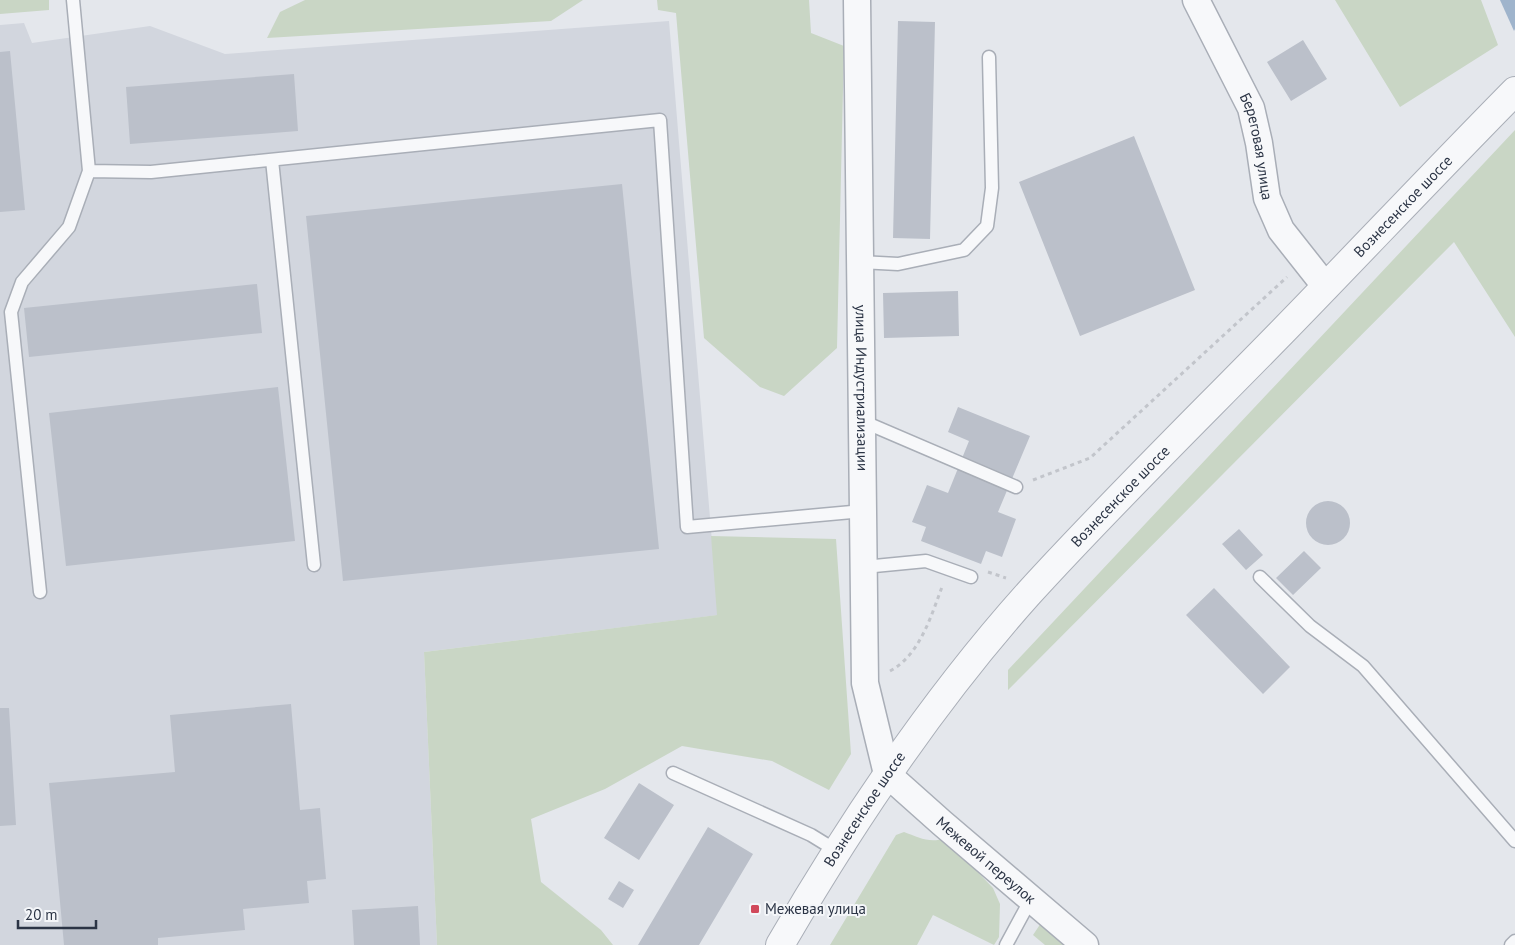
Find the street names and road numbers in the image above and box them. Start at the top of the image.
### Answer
street label: Береговая улица [1236,89,1277,201]
street label: Вознесенское шоссе [1349,151,1456,261]
street label: улица Индустриализации [852,305,873,471]
street label: Вознесенское шоссе [1067,441,1174,551]
street label: Вознесенское шоссе [819,748,909,870]
street label: Межевой переулок [932,812,1041,908]

